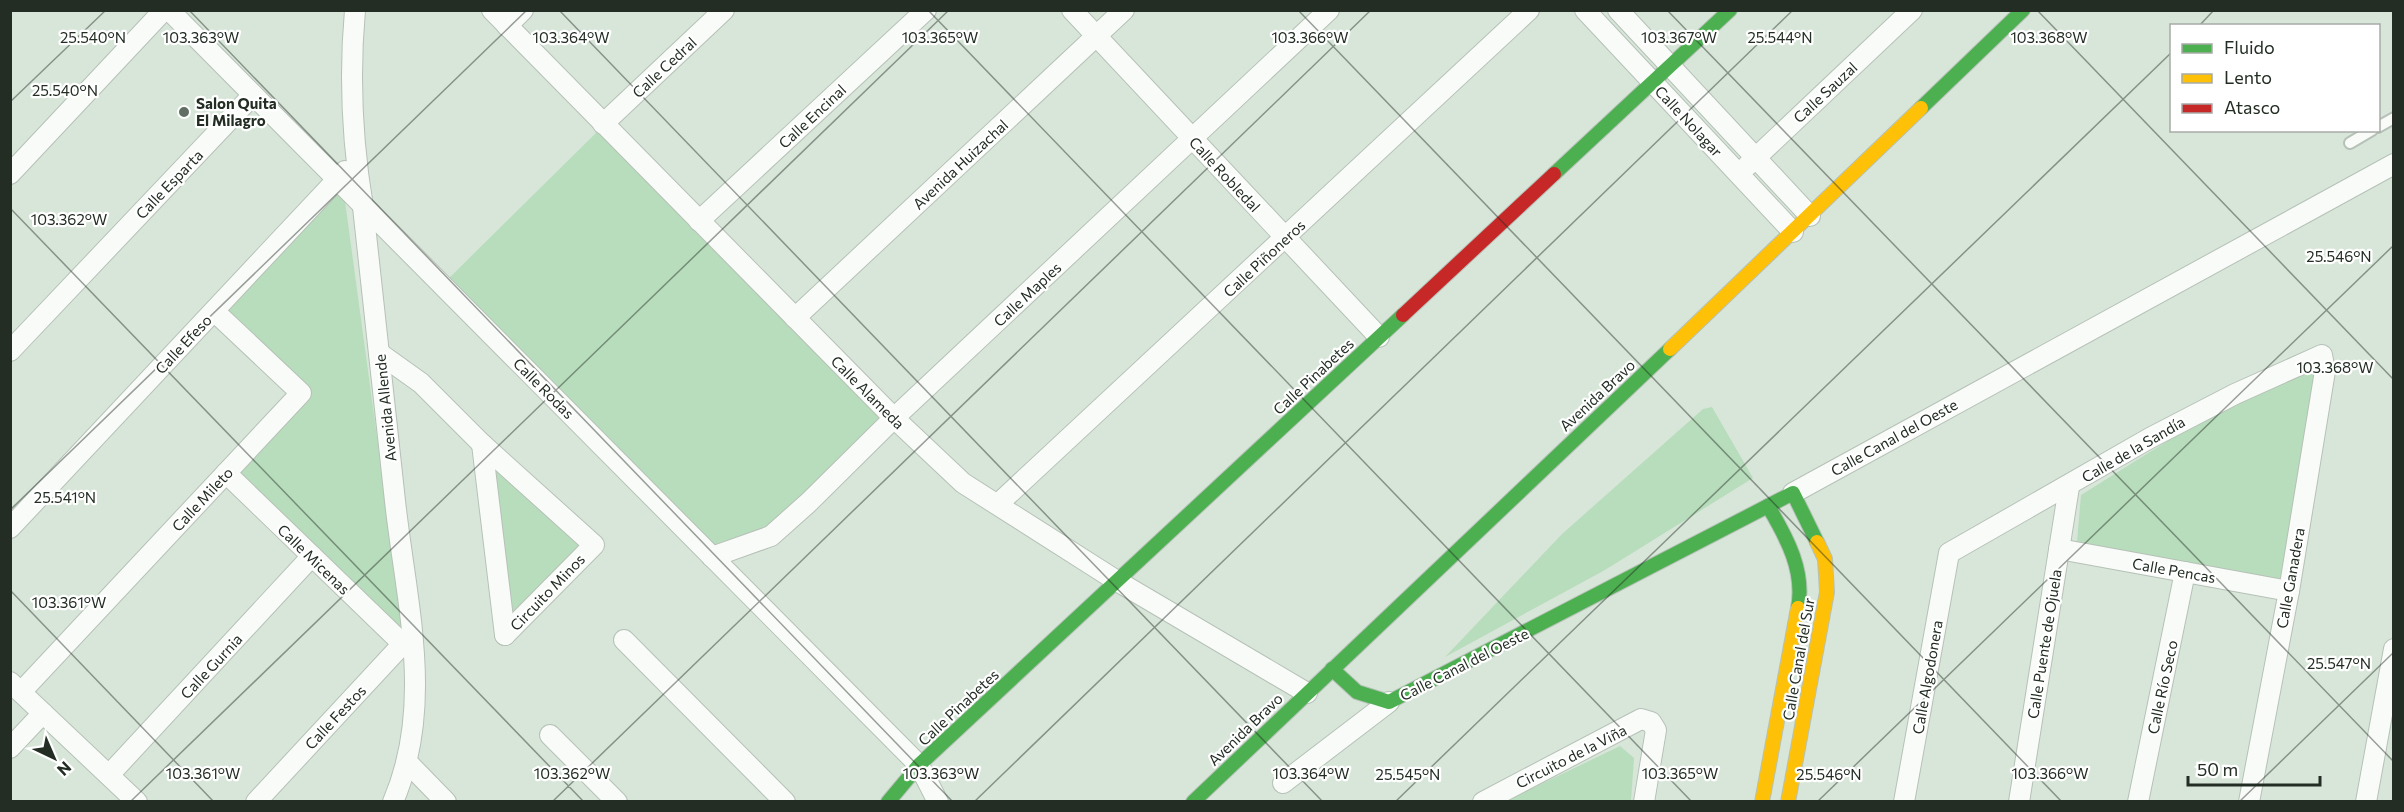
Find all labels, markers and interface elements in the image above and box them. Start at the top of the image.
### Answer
legend [2170,24,2380,132]
text: 25.540°N [60,28,126,46]
text: 103.363°W [163,28,239,46]
text: 103.364°W [533,28,610,46]
text: 103.365°W [902,28,978,46]
text: 103.366°W [1271,28,1349,46]
text: 103.367°W [1641,28,1717,46]
text: 25.544°N [1747,28,1813,46]
text: 103.368°W [2010,28,2088,46]
street label: Calle Cedral [628,33,700,101]
text: Fluido [2224,36,2275,58]
street label: Calle Sauzal [1789,58,1861,126]
text: Lento [2224,66,2272,88]
street label: Calle Encinal [775,80,849,152]
text: 25.540°N [32,81,98,99]
street label: Calle Nolagar [1652,82,1726,160]
place label: Salon Quita El Milagro [196,94,277,129]
text: Atasco [2224,96,2280,118]
marker: Salon Quita El Milagro [177,105,191,119]
street label: Avenida Huizachal [909,115,1011,213]
street label: Calle Robledal [1186,133,1264,215]
street label: Calle Esparta [132,146,206,222]
text: 103.362°W [31,210,107,228]
street label: Calle Piñoneros [1219,215,1309,300]
text: 25.546°N [2306,247,2372,265]
street label: Calle Maples [989,258,1065,330]
street label: Calle Efeso [151,311,215,377]
street label: Calle Pinabetes [1269,334,1357,418]
street label: Calle Alameda [828,352,908,432]
street label: Avenida Allende [370,353,400,463]
street label: Calle Rodas [510,354,578,422]
street label: Avenida Bravo [1556,355,1638,435]
text: 103.368°W [2296,358,2374,376]
street label: Calle Canal del Oeste [1828,395,1961,479]
street label: Calle de la Sandía [2078,412,2188,486]
street label: Calle Mileto [168,463,236,535]
text: 25.541°N [34,488,96,506]
street label: Calle Micenas [274,520,354,598]
street label: Calle Ganadera [2272,526,2308,630]
street label: Circuito Minos [506,550,588,634]
street label: Calle Pencas [2131,554,2217,586]
street label: Calle Puente de Ojuela [2023,568,2065,720]
text: 103.361°W [32,593,106,611]
street label: Calle Canal del Sur [1778,596,1818,722]
street label: Calle Algodonera [1908,619,1946,735]
street label: Calle Canal del Oeste [1397,624,1531,704]
street label: Calle Gurnia [176,630,246,702]
street label: Calle Río Seco [2143,638,2181,736]
text: 25.547°N [2307,654,2371,672]
street label: Calle Pinabetes [914,665,1002,749]
street label: Calle Festos [301,681,369,753]
street label: Avenida Bravo [1204,689,1286,769]
street label: Circuito de la Viña [1513,720,1629,792]
north arrow [24,728,84,788]
scale bar [2188,749,2320,787]
text: N [54,758,76,780]
text: 50 m [2197,758,2238,780]
text: 103.361°W [166,764,240,782]
text: 103.362°W [534,764,610,782]
text: 103.363°W [903,764,979,782]
text: 103.364°W [1273,764,1350,782]
text: 103.365°W [1642,764,1718,782]
text: 103.366°W [2011,764,2089,782]
text: 25.545°N [1376,765,1440,783]
text: 25.546°N [1796,765,1862,783]

